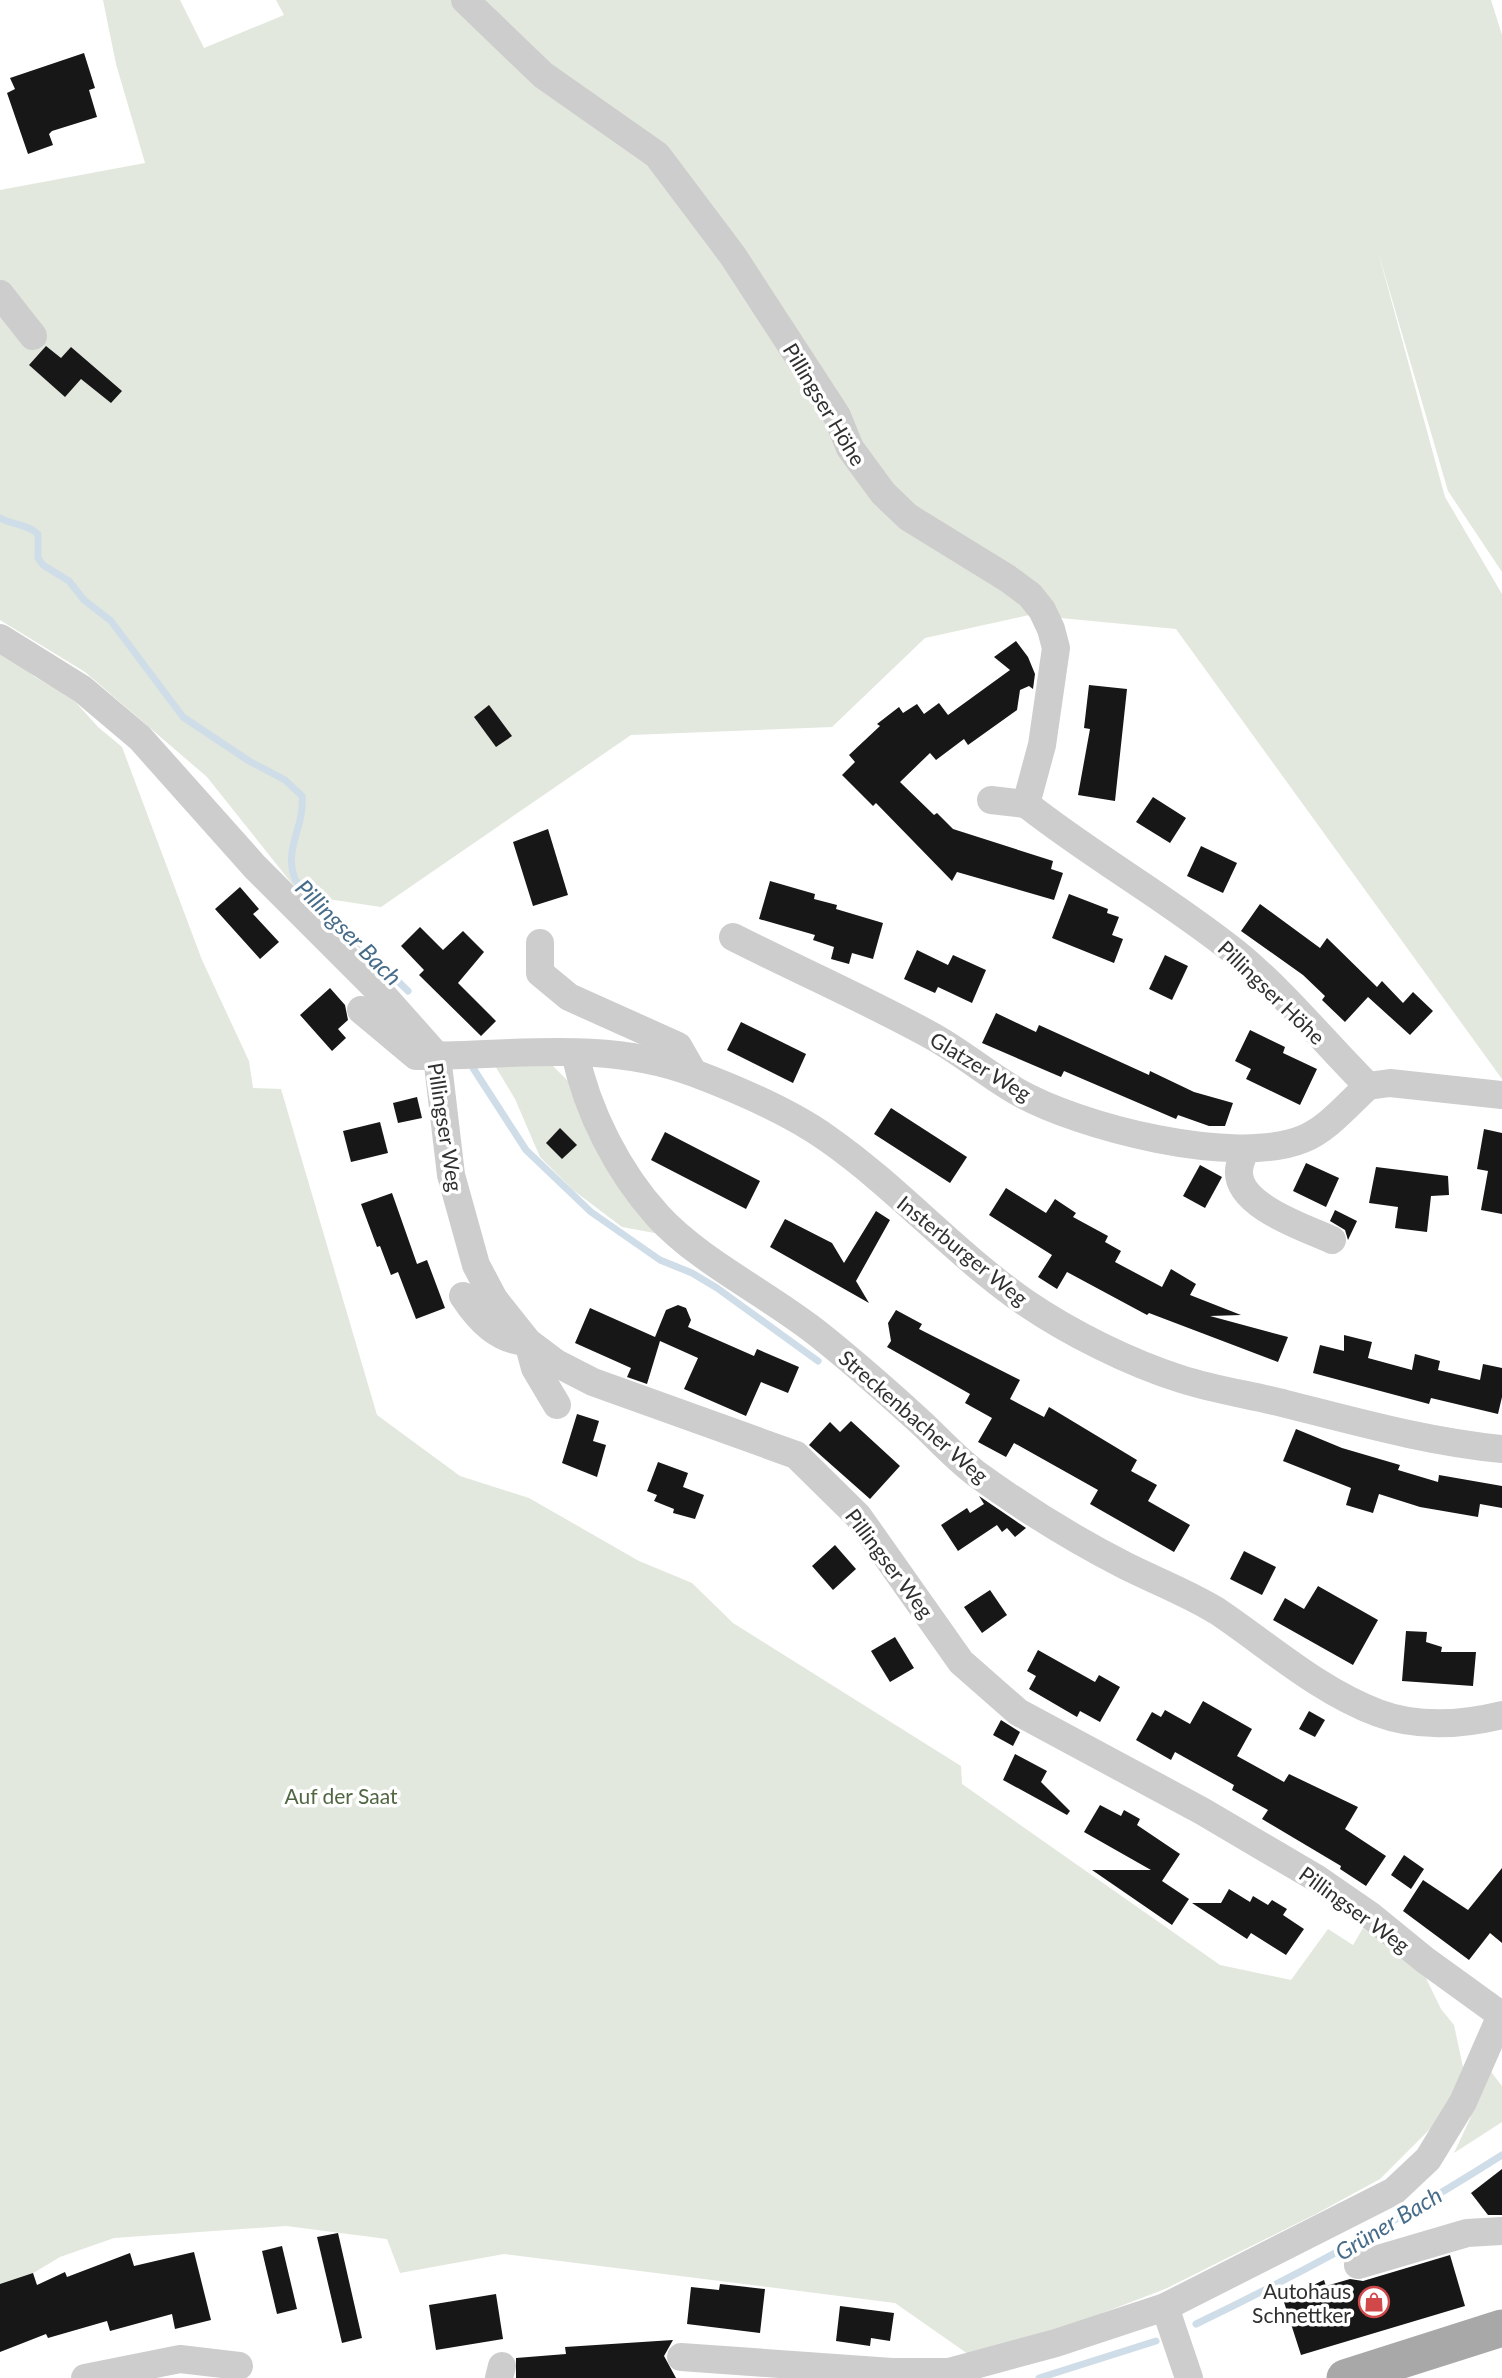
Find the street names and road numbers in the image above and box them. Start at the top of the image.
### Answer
street label: Pillingser Höhe [779,338,871,470]
street label: Pillingser Höhe [1214,935,1330,1049]
street label: Glatzer Weg [926,1026,1036,1106]
street label: Pillingser Weg [423,1061,469,1193]
street label: Insterburger Weg [893,1190,1033,1310]
street label: Streckenbacher Weg [834,1344,994,1488]
street label: Pillingser Weg [841,1503,939,1623]
street label: Pillingser Weg [1295,1861,1415,1957]

